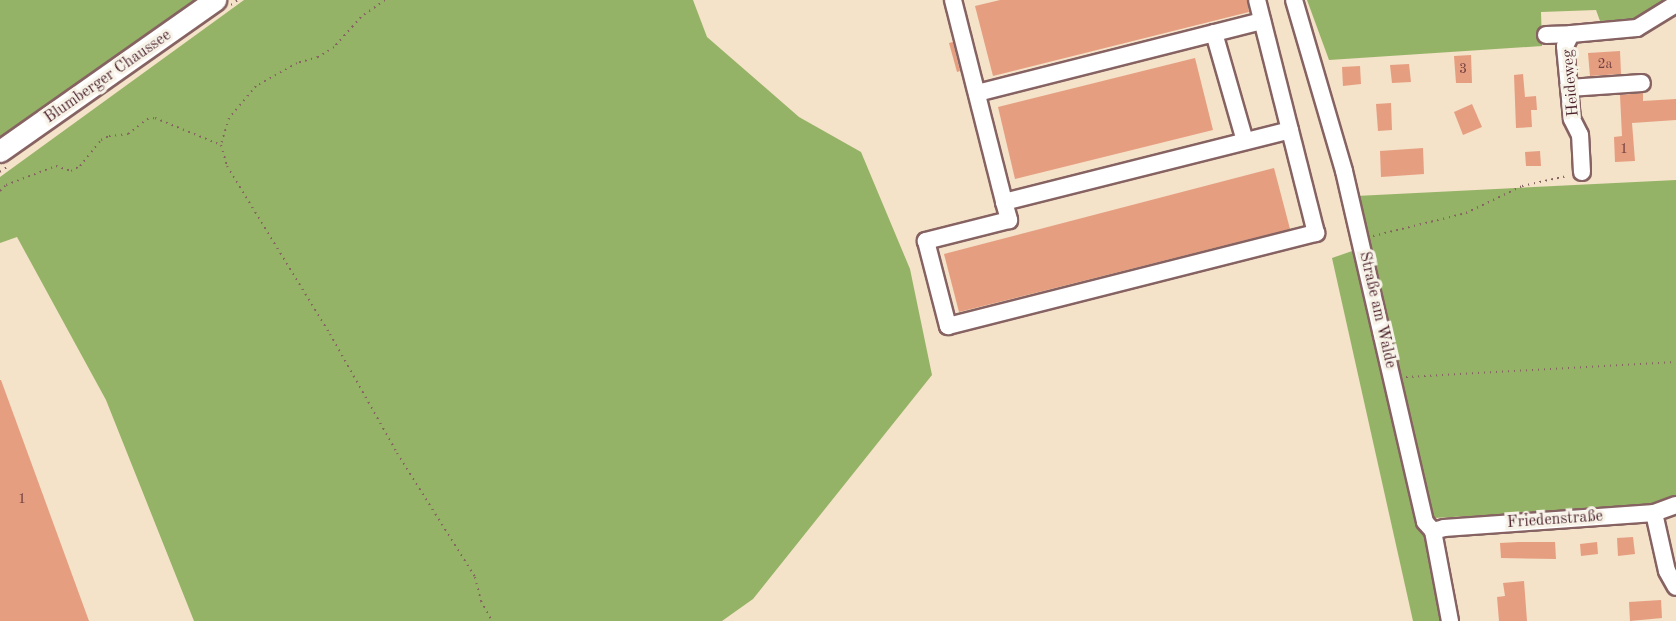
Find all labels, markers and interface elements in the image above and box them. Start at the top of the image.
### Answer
street label: Blumberger Chaussee [41,26,175,128]
street label: Heideweg [1558,48,1584,118]
house number: 2a [1597,56,1613,72]
house number: 3 [1459,61,1467,77]
house number: 1 [1620,141,1628,157]
street label: Straße am Walde [1354,250,1400,370]
house number: 1 [18,491,26,507]
street label: Friedenstraße [1506,507,1604,533]

